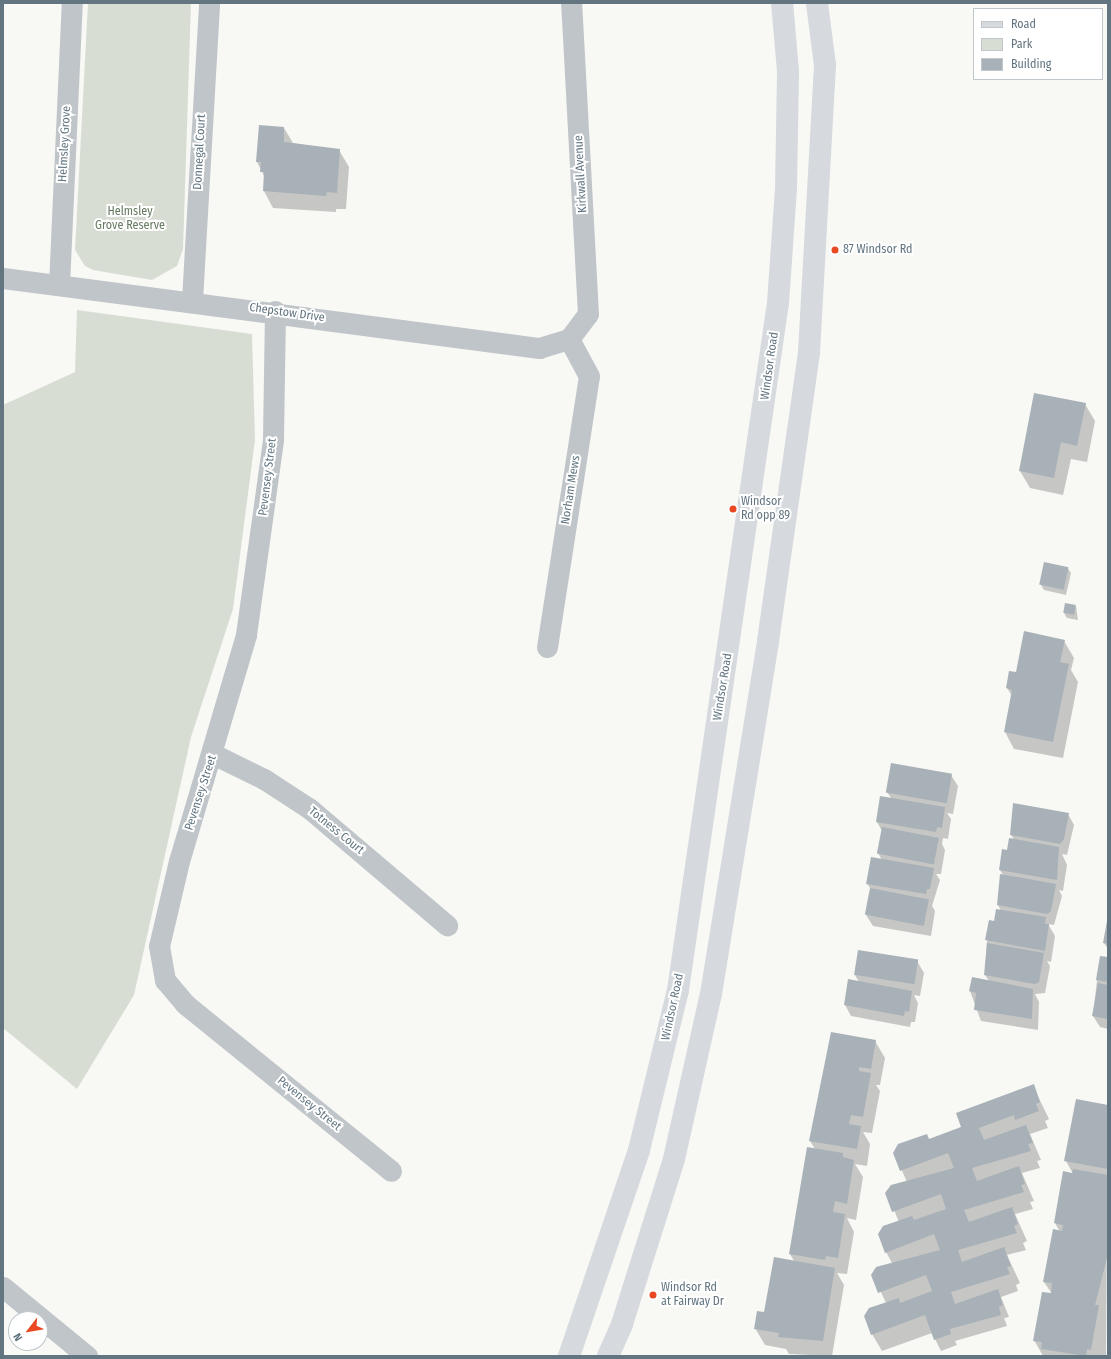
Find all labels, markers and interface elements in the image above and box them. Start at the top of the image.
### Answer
legend [973,8,1103,80]
text: Road [1011,17,1036,31]
text: Park [1011,37,1032,51]
text: Building [1011,57,1051,71]
street label: Helmsley Grove [56,106,74,182]
street label: Donnegal Court [191,114,209,190]
street label: Kirkwall Avenue [572,135,590,213]
park label: Helmsley Grove Reserve [95,205,165,233]
place label: 87 Windsor Rd [843,243,913,257]
marker: 87 Windsor Rd [830,245,840,255]
street label: Chepstow Drive [248,301,326,325]
street label: Windsor Road [758,331,782,401]
street label: Pevensey Street [256,437,280,517]
street label: Norham Mews [558,455,584,525]
place label: Windsor Rd opp 89 [741,495,790,523]
marker: Windsor Rd opp 89 [728,504,738,514]
street label: Windsor Road [711,652,735,722]
street label: Pevensey Street [182,754,220,832]
street label: Totness Court [305,804,367,858]
street label: Windsor Road [659,972,687,1042]
street label: Pevensey Street [274,1074,344,1134]
place label: Windsor Rd at Fairway Dr [661,1281,724,1309]
marker: Windsor Rd at Fairway Dr [648,1290,658,1300]
north arrow [8,1311,48,1351]
text: N [11,1331,25,1343]

